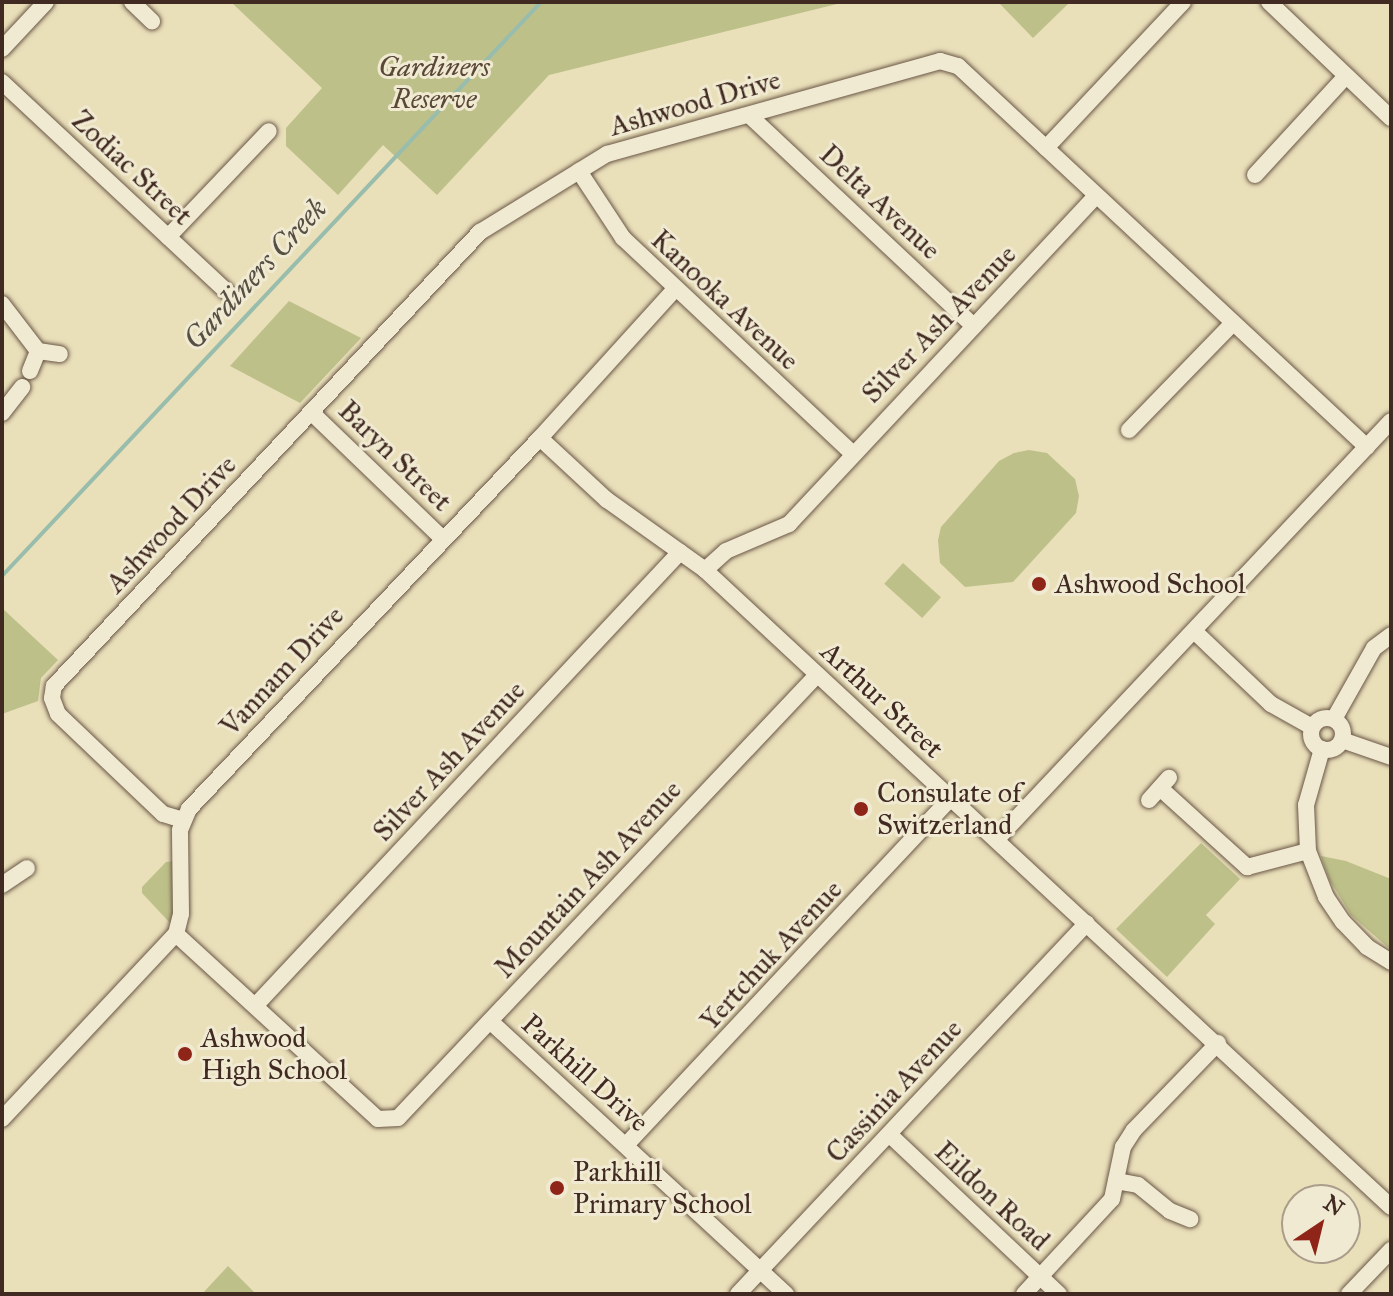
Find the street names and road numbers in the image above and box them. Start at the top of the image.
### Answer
street label: Ashwood Drive [606,63,784,143]
street label: Zodiac Street [65,104,199,232]
street label: Delta Avenue [813,138,947,266]
street label: Kanooka Avenue [644,223,806,377]
street label: Silver Ash Avenue [855,238,1023,410]
street label: Baryn Street [331,394,459,518]
street label: Ashwood Drive [99,448,243,600]
street label: Vannam Drive [213,599,351,743]
street label: Arthur Street [814,635,950,765]
street label: Silver Ash Avenue [366,674,532,848]
street label: Mountain Ash Avenue [488,773,688,985]
street label: Yertchuk Avenue [693,873,849,1037]
street label: Parkhill Drive [514,1007,656,1139]
street label: Cassinia Avenue [819,1012,969,1170]
street label: Eildon Road [928,1134,1056,1258]

